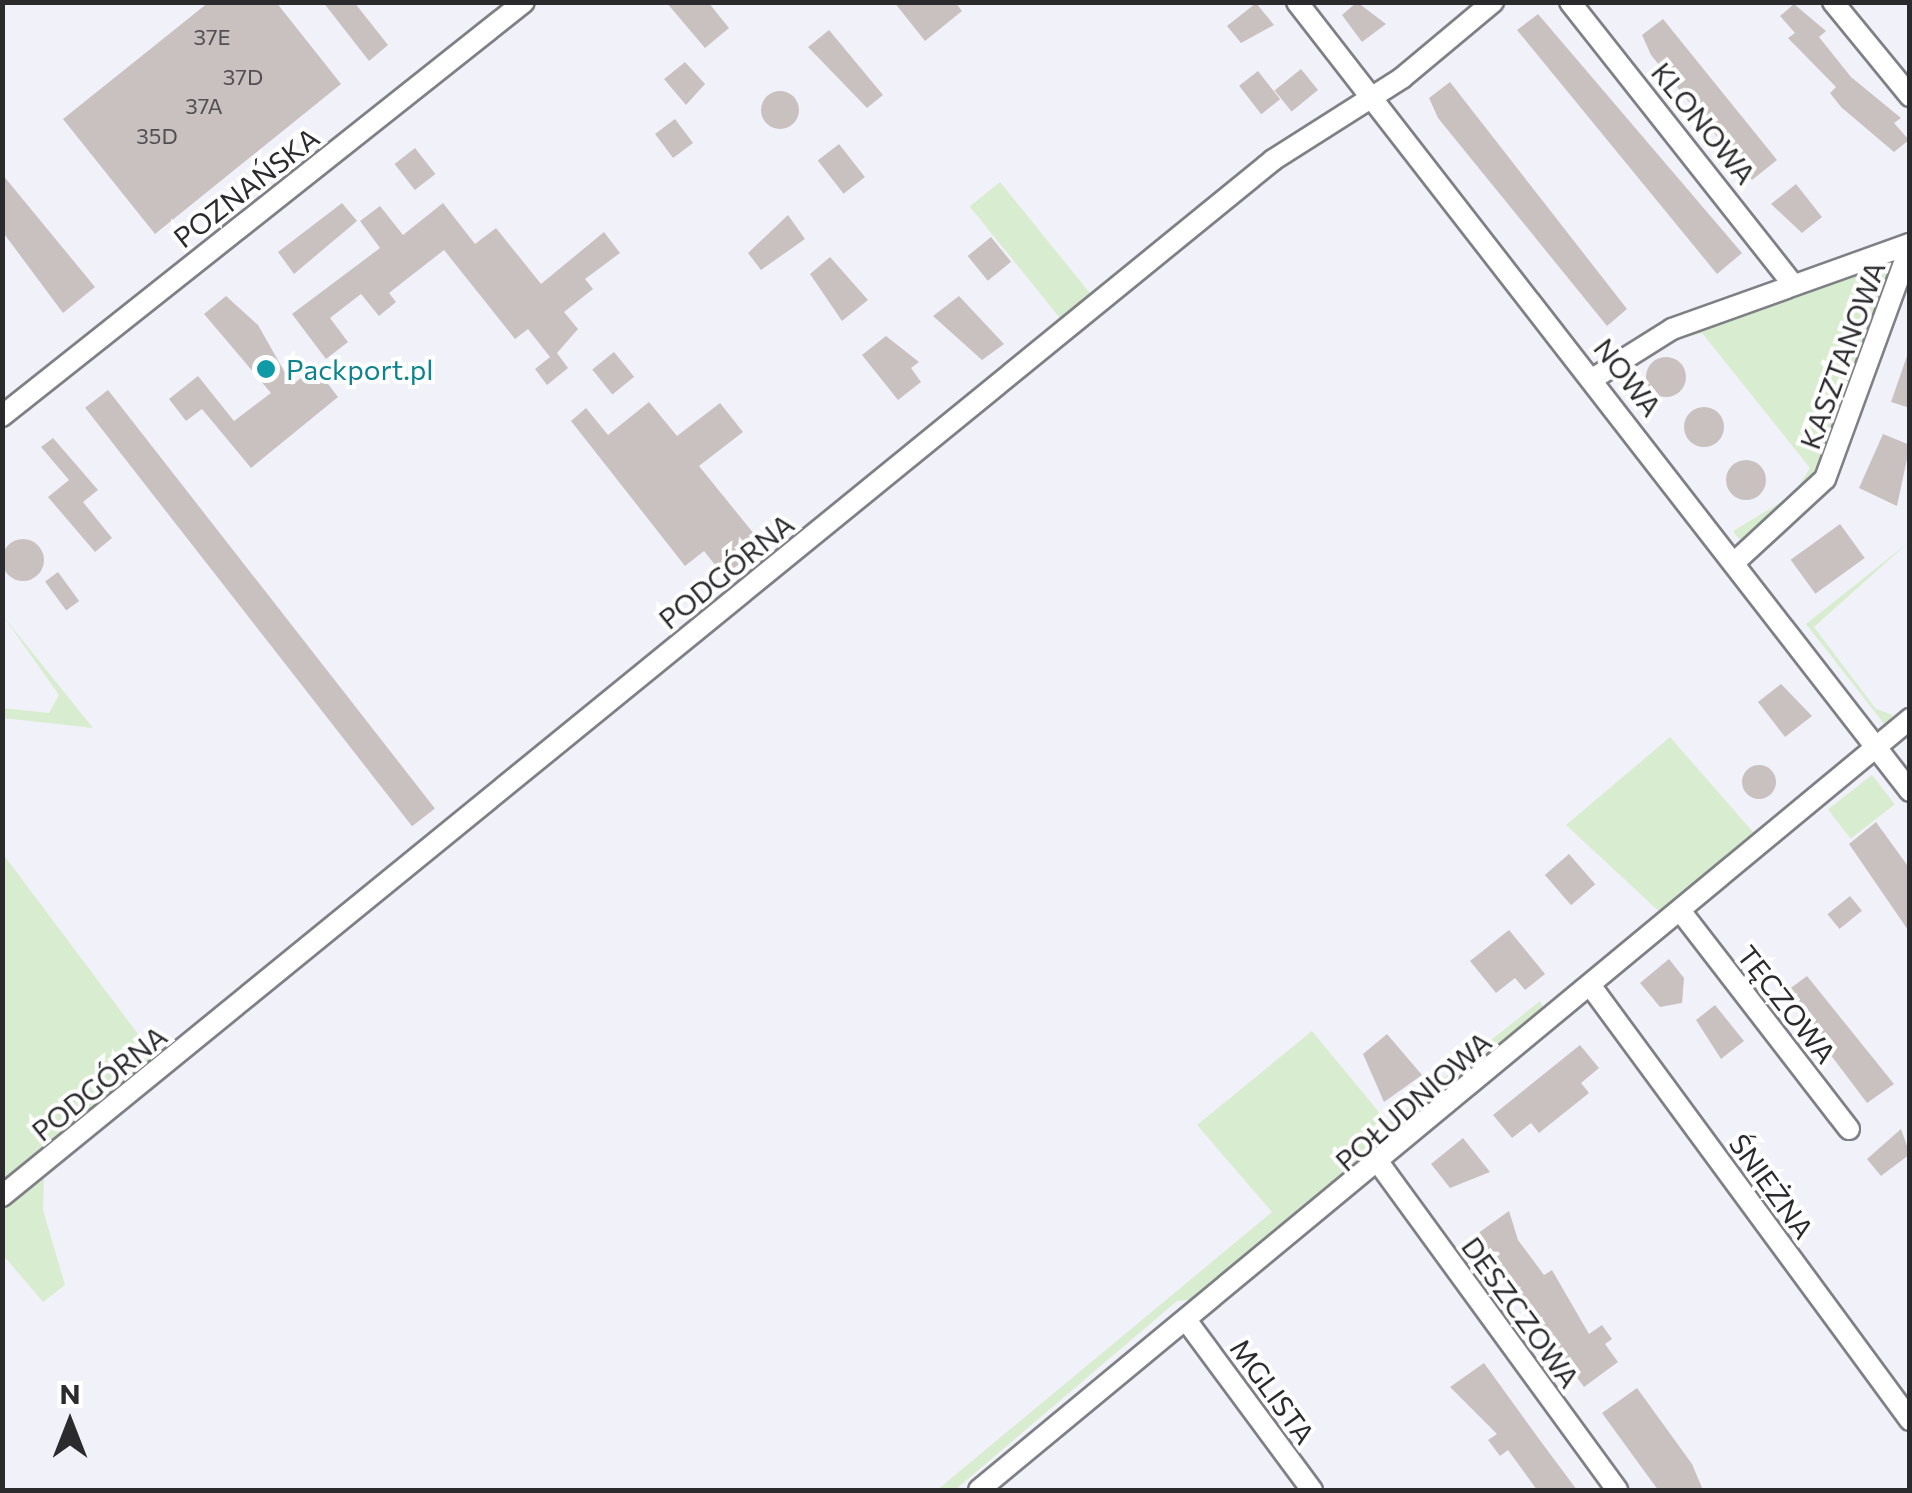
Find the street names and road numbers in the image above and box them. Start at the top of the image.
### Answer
street label: KLONOWA [1645,56,1763,190]
street label: POZNAŃSKA [167,120,325,254]
street label: KASZTANOWA [1792,257,1892,453]
street label: NOWA [1587,331,1669,423]
street label: PODGÓRNA [652,506,800,636]
street label: TĘCZOWA [1731,938,1843,1070]
street label: PODGÓRNA [25,1018,173,1148]
street label: POŁUDNIOWA [1328,1024,1498,1178]
street label: ŚNIEŻNA [1723,1127,1821,1245]
street label: DESZCZOWA [1455,1230,1587,1394]
street label: MGLISTA [1224,1332,1322,1450]

